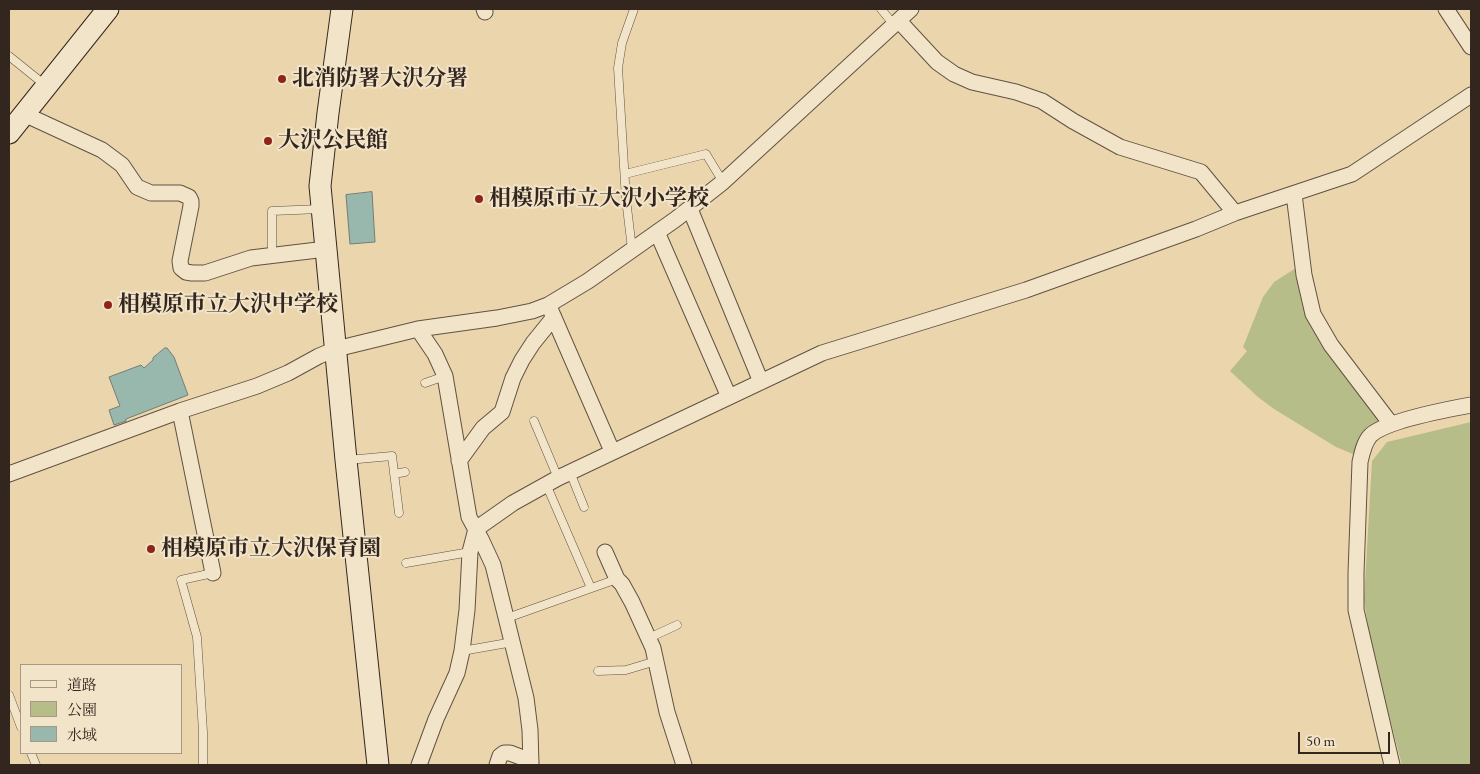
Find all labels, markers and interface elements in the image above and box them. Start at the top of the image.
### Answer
place label: 北消防署大沢分署 [292,66,468,92]
marker: 北消防署大沢分署 [276,73,288,85]
place label: 大沢公民館 [278,128,388,154]
marker: 大沢公民館 [262,135,274,147]
place label: 相模原市立大沢小学校 [489,186,709,212]
marker: 相模原市立大沢小学校 [473,193,485,205]
place label: 相模原市立大沢中学校 [118,292,338,318]
marker: 相模原市立大沢中学校 [102,299,114,311]
place label: 相模原市立大沢保育園 [161,536,381,562]
marker: 相模原市立大沢保育園 [145,543,157,555]
legend [20,664,182,754]
text: 道路 [67,675,97,694]
text: 公園 [67,700,97,719]
scale bar [1300,722,1392,754]
text: 水域 [67,725,97,744]
text: 50 m [1306,731,1335,750]

